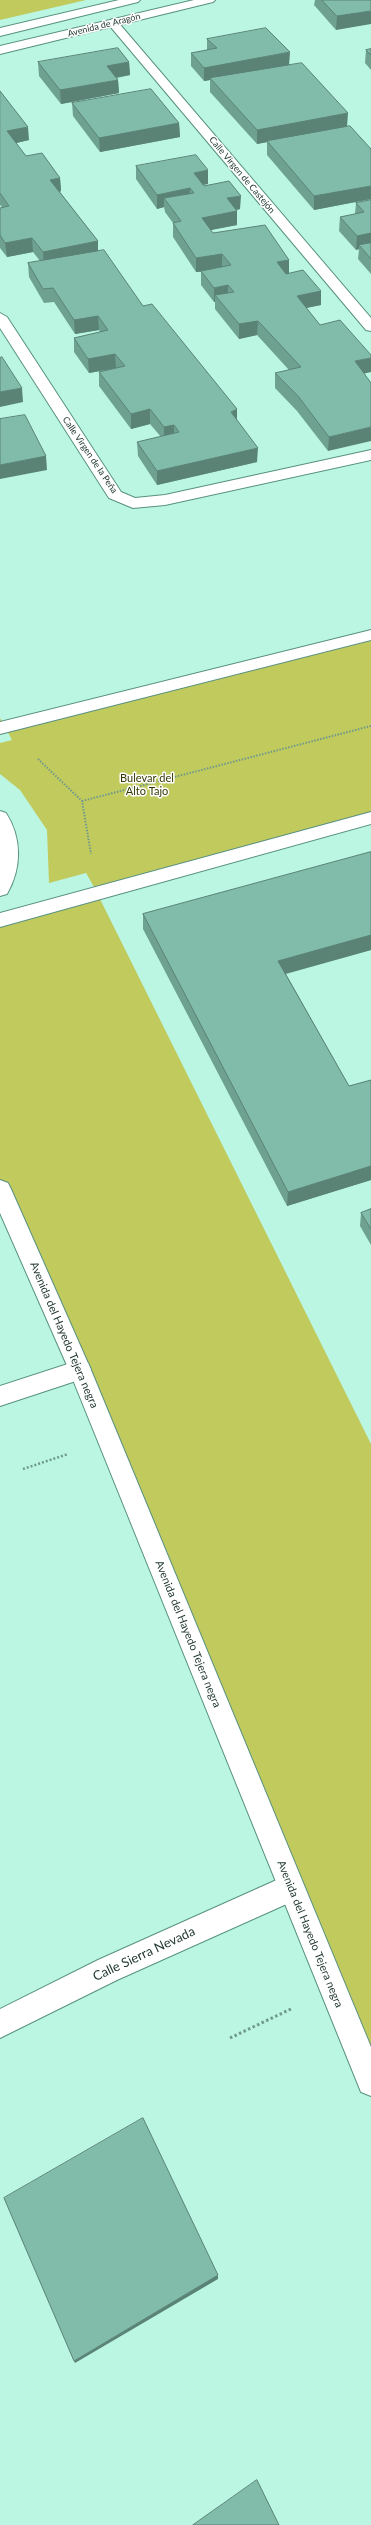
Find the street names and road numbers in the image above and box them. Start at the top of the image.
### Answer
street label: Avenida de Aragón [67,11,141,39]
street label: Calle Virgen de Castejón [207,135,277,215]
street label: Calle Virgen de la Peña [60,415,120,495]
street label: Avenida del Hayedo Tejera negra [27,1260,101,1410]
street label: Avenida del Hayedo Tejera negra [152,1558,224,1710]
street label: Avenida del Hayedo Tejera negra [274,1858,346,2010]
street label: Calle Sierra Nevada [90,1924,198,1984]

